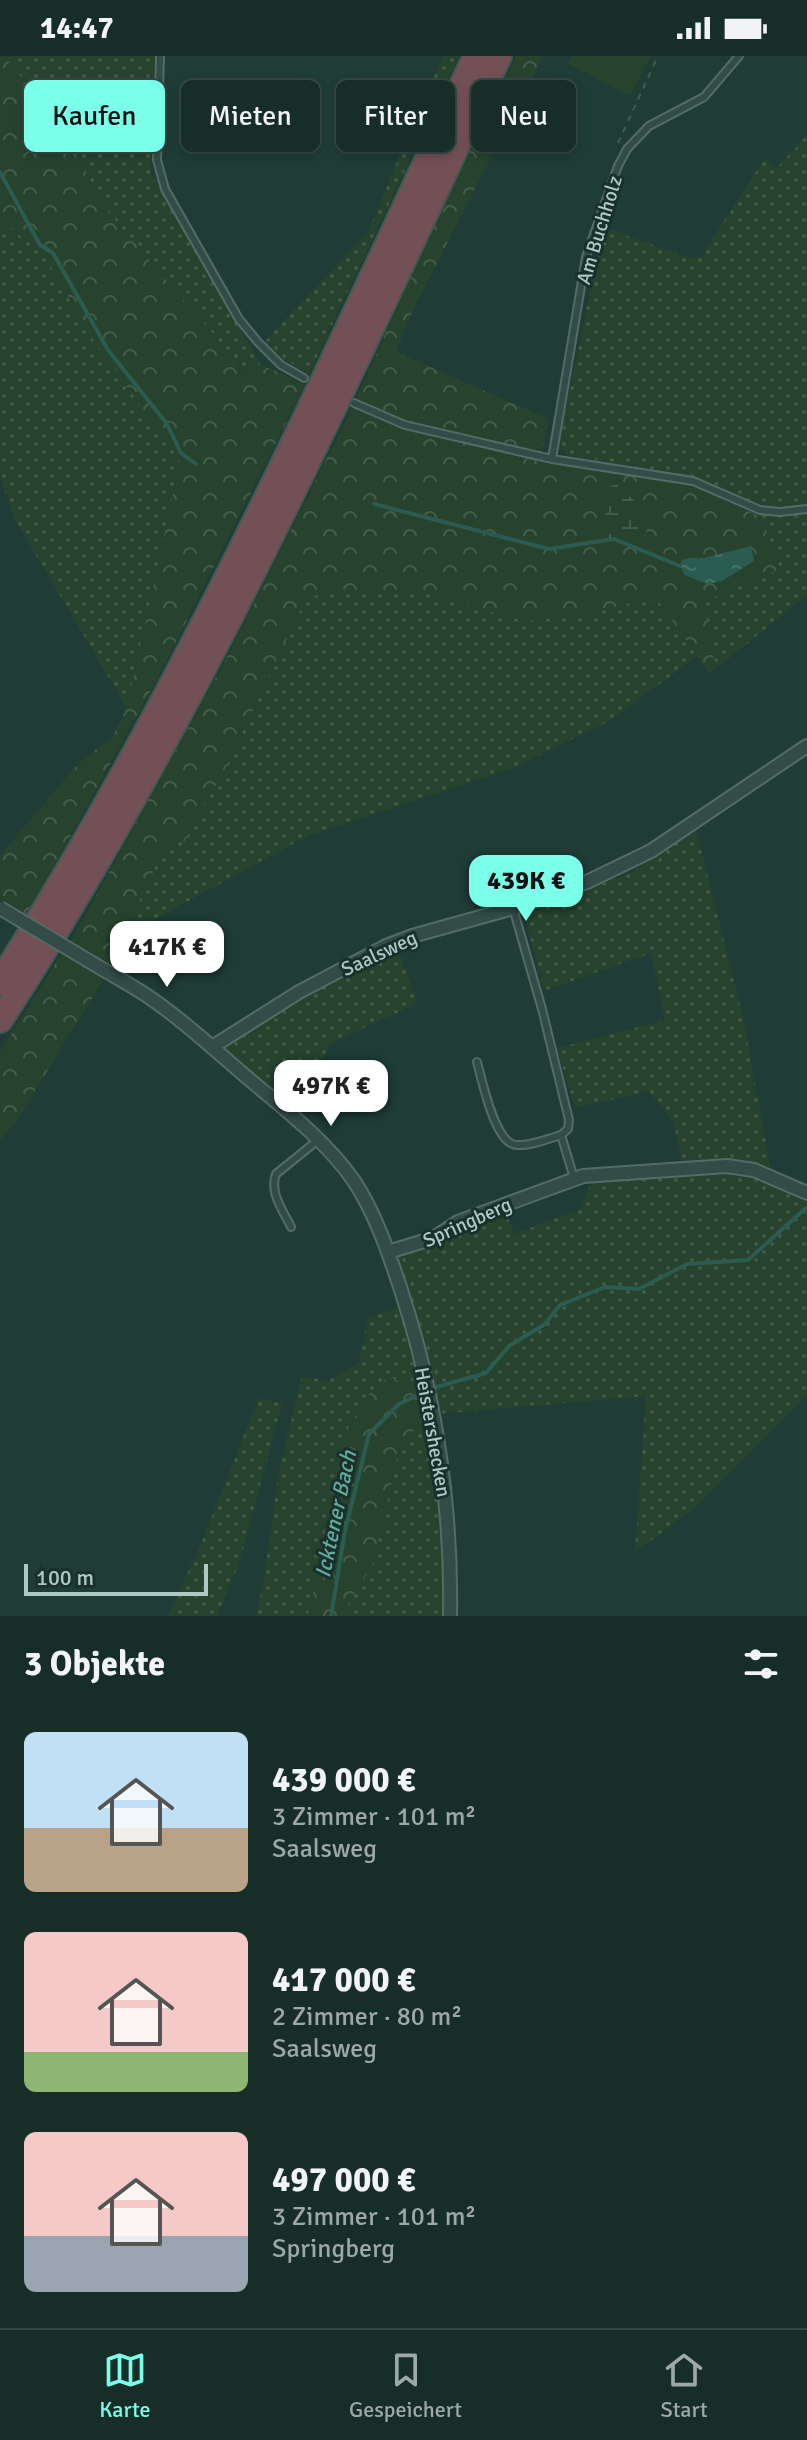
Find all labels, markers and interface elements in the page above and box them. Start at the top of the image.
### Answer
text: 14:47 [40,10,114,47]
chip: Kaufen [24,80,165,152]
chip: Mieten [181,80,320,152]
chip: Filter [336,80,455,152]
chip: Neu [471,80,576,152]
street label: Am Buchholz [571,173,628,288]
pin: 439K € [461,855,591,923]
text: 439K € [487,865,565,897]
pin: 417K € [102,921,232,989]
street label: Saalsweg [337,925,421,982]
text: 417K € [128,931,206,963]
pin: 497K € [266,1060,396,1128]
text: 497K € [292,1070,370,1102]
street label: Springberg [419,1192,516,1253]
street label: Heistershecken [409,1365,456,1499]
water label: Icktener Bach [309,1447,362,1580]
scale bar [24,1560,208,1596]
text: 100 m [36,1564,94,1591]
icon: filters [739,1642,783,1686]
text: 3 Objekte [24,1643,165,1685]
text: 439 000 € [272,1759,415,1801]
icon: home [88,1764,184,1860]
text: 3 Zimmer · 101 m² [272,1801,476,1833]
text: Saalsweg [272,1833,377,1865]
text: 417 000 € [272,1959,415,2001]
icon: home [88,1964,184,2060]
text: 2 Zimmer · 80 m² [272,2001,462,2033]
text: Saalsweg [272,2033,377,2065]
text: 497 000 € [272,2159,415,2201]
icon: home [88,2164,184,2260]
text: 3 Zimmer · 101 m² [272,2201,476,2233]
text: Springberg [272,2233,395,2265]
tab: Karte [99,2348,151,2423]
tab: Gespeichert [349,2348,462,2423]
tab: Start [660,2348,708,2423]

